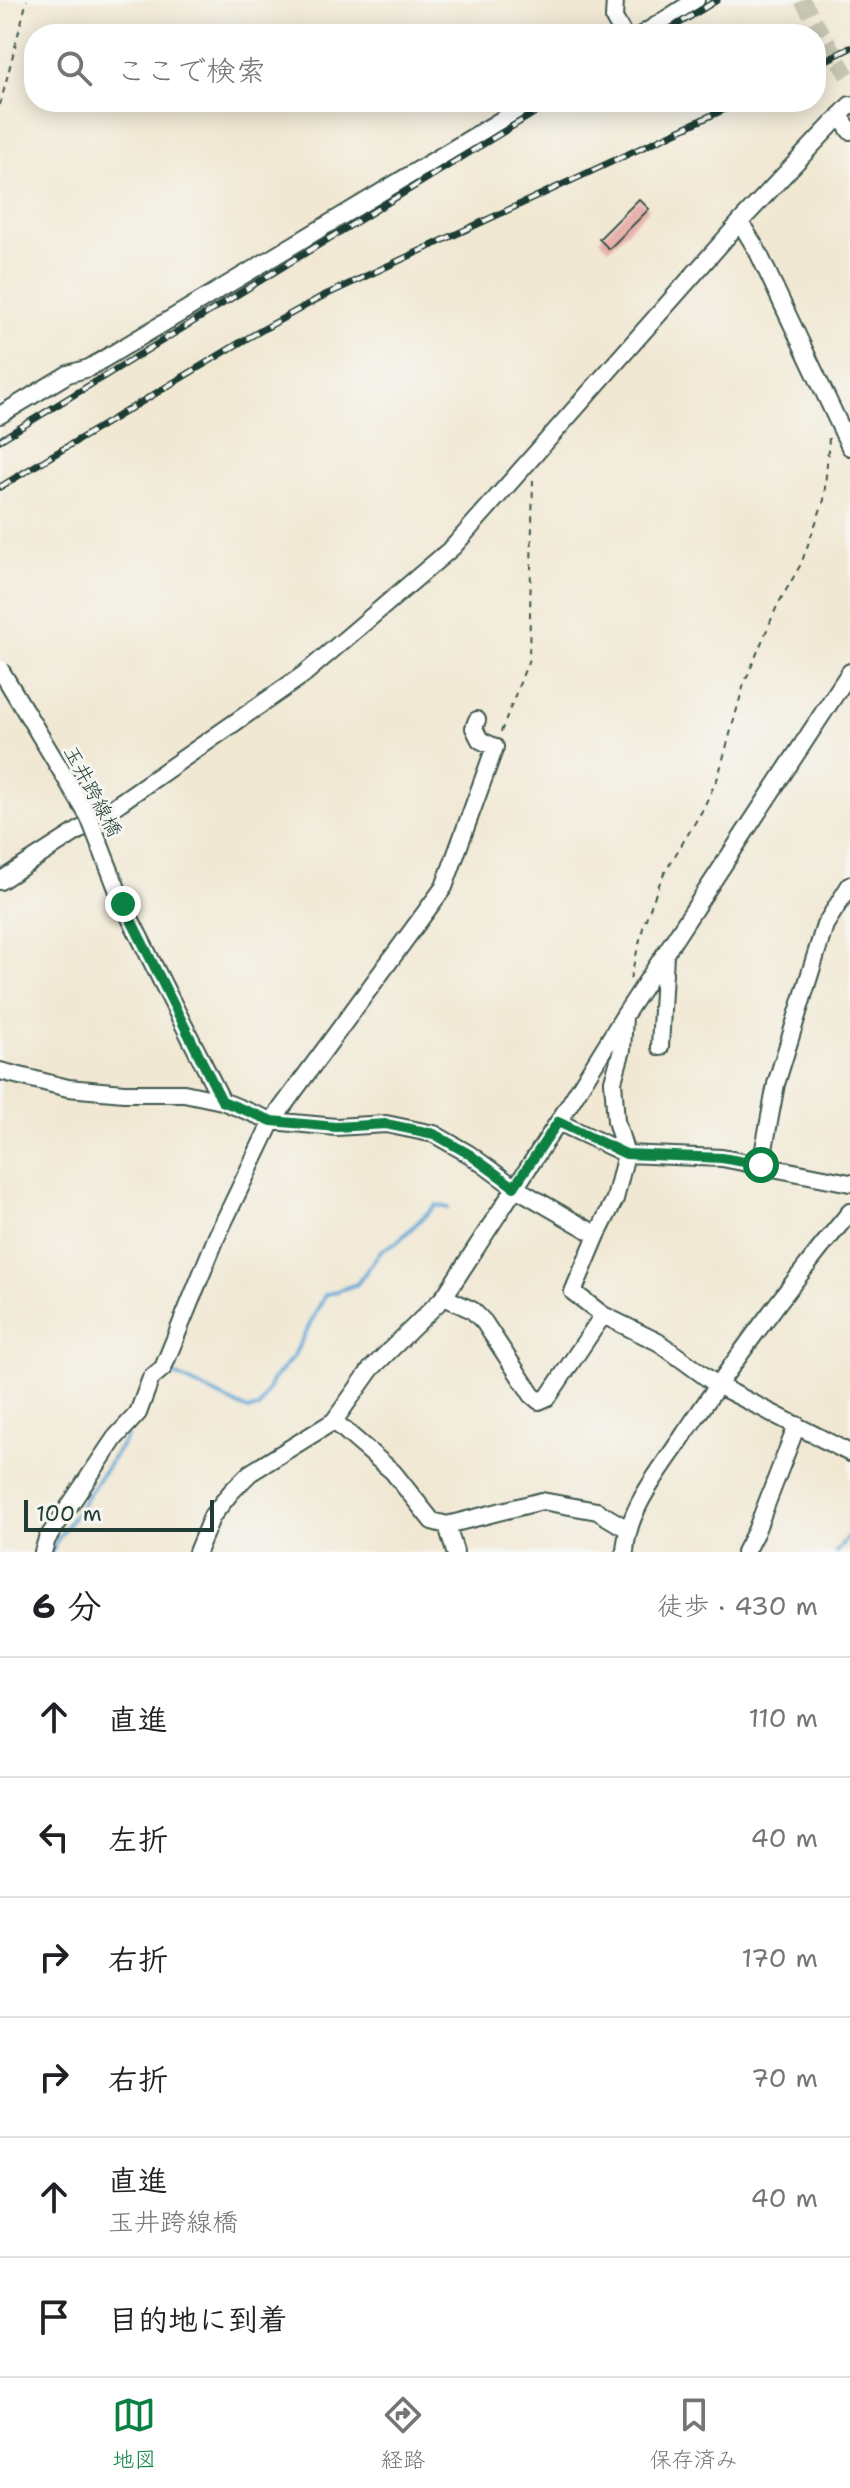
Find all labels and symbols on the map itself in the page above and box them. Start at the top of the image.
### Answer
street label: 玉井跨線橋 [58,741,128,841]
route end [105,886,141,922]
route start [743,1147,779,1183]
scale bar [24,1496,214,1532]

